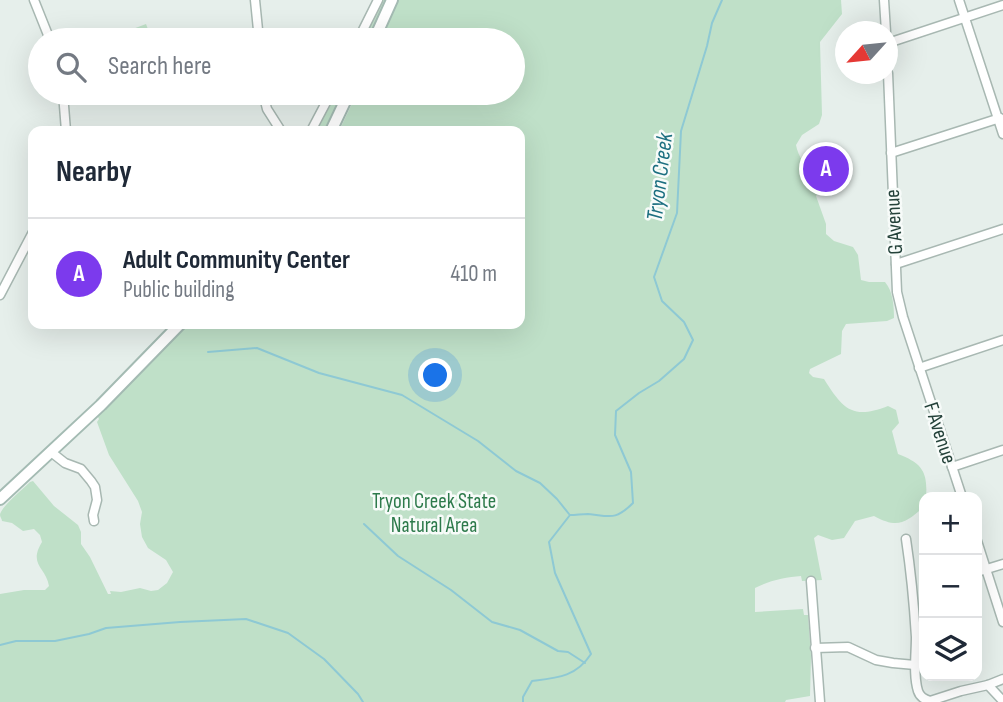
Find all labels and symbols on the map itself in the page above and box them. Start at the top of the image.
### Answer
north arrow [835,21,898,84]
water label: Tryon Creek [641,130,679,223]
pin: A [803,143,849,195]
street label: G Avenue [880,189,908,255]
your location [418,358,452,392]
street label: F Avenue [918,399,962,467]
park label: Tryon Creek State Natural Area [372,489,496,538]

